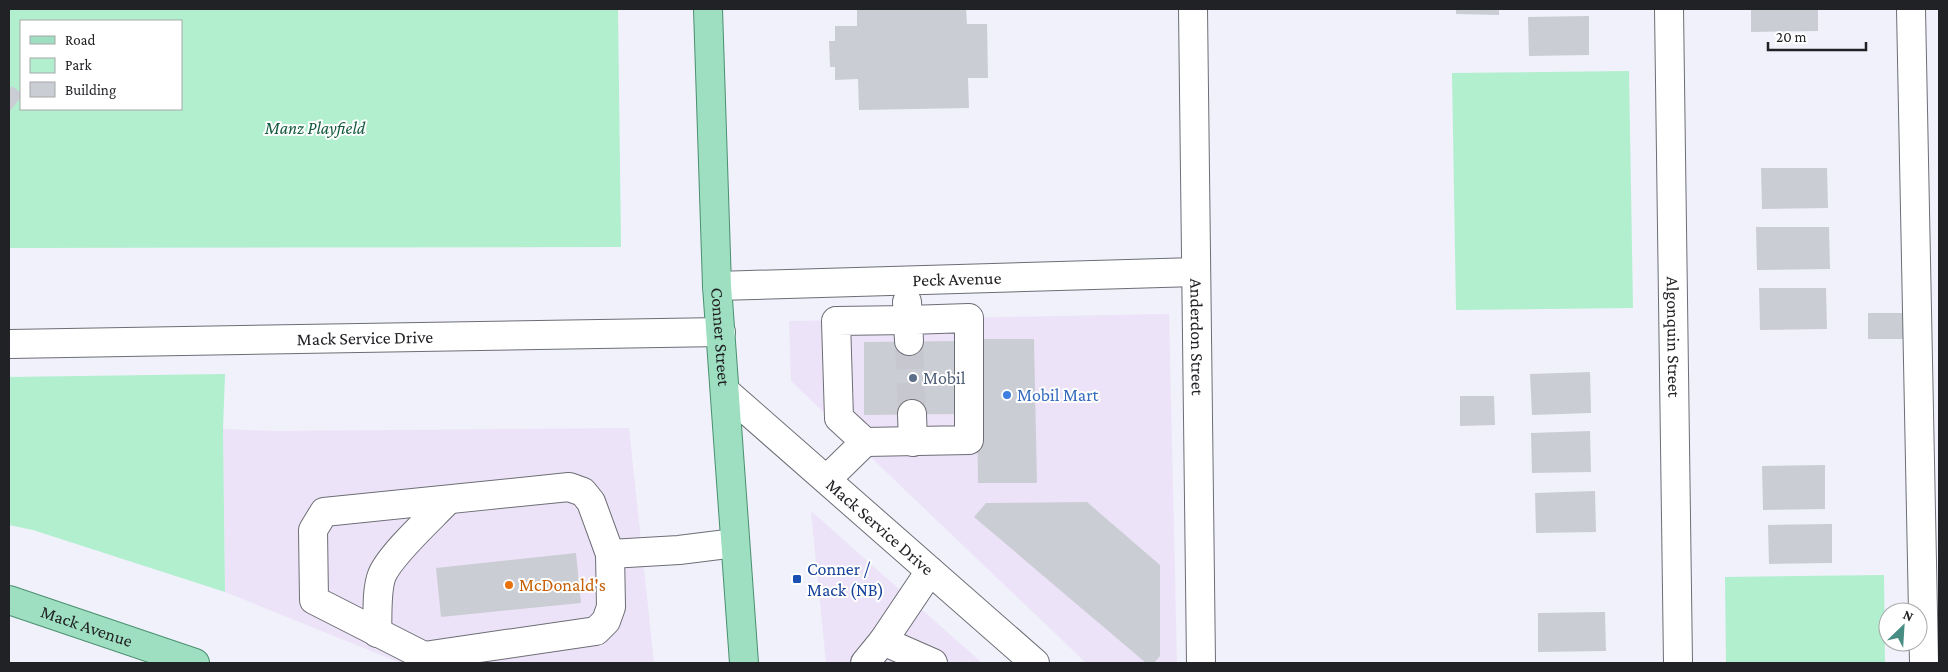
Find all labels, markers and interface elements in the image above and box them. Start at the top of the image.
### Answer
legend [20,20,182,110]
scale bar [1768,20,1866,52]
text: 20 m [1776,29,1807,45]
text: Road [65,32,96,48]
text: Park [65,57,92,73]
text: Building [65,82,116,99]
park label: Manz Playfield [264,118,366,138]
street label: Peck Avenue [912,268,1002,290]
street label: Algonquin Street [1663,276,1684,399]
street label: Anderdon Street [1186,278,1208,397]
street label: Conner Street [707,287,734,388]
street label: Mack Service Drive [297,327,433,349]
place label: Mobil [923,368,966,388]
marker: Mobil [907,372,919,384]
place label: Mobil Mart [1017,385,1100,405]
marker: Mobil Mart [1001,389,1013,401]
street label: Mack Service Drive [822,474,938,579]
place label: Conner / Mack (NB) [807,559,884,601]
marker: Conner / Mack (NB) [791,573,803,585]
place label: McDonald's [519,575,606,595]
marker: McDonald's [503,579,515,591]
street label: Mack Avenue [38,601,135,651]
north arrow [1878,602,1928,652]
text: N [1901,606,1917,625]

